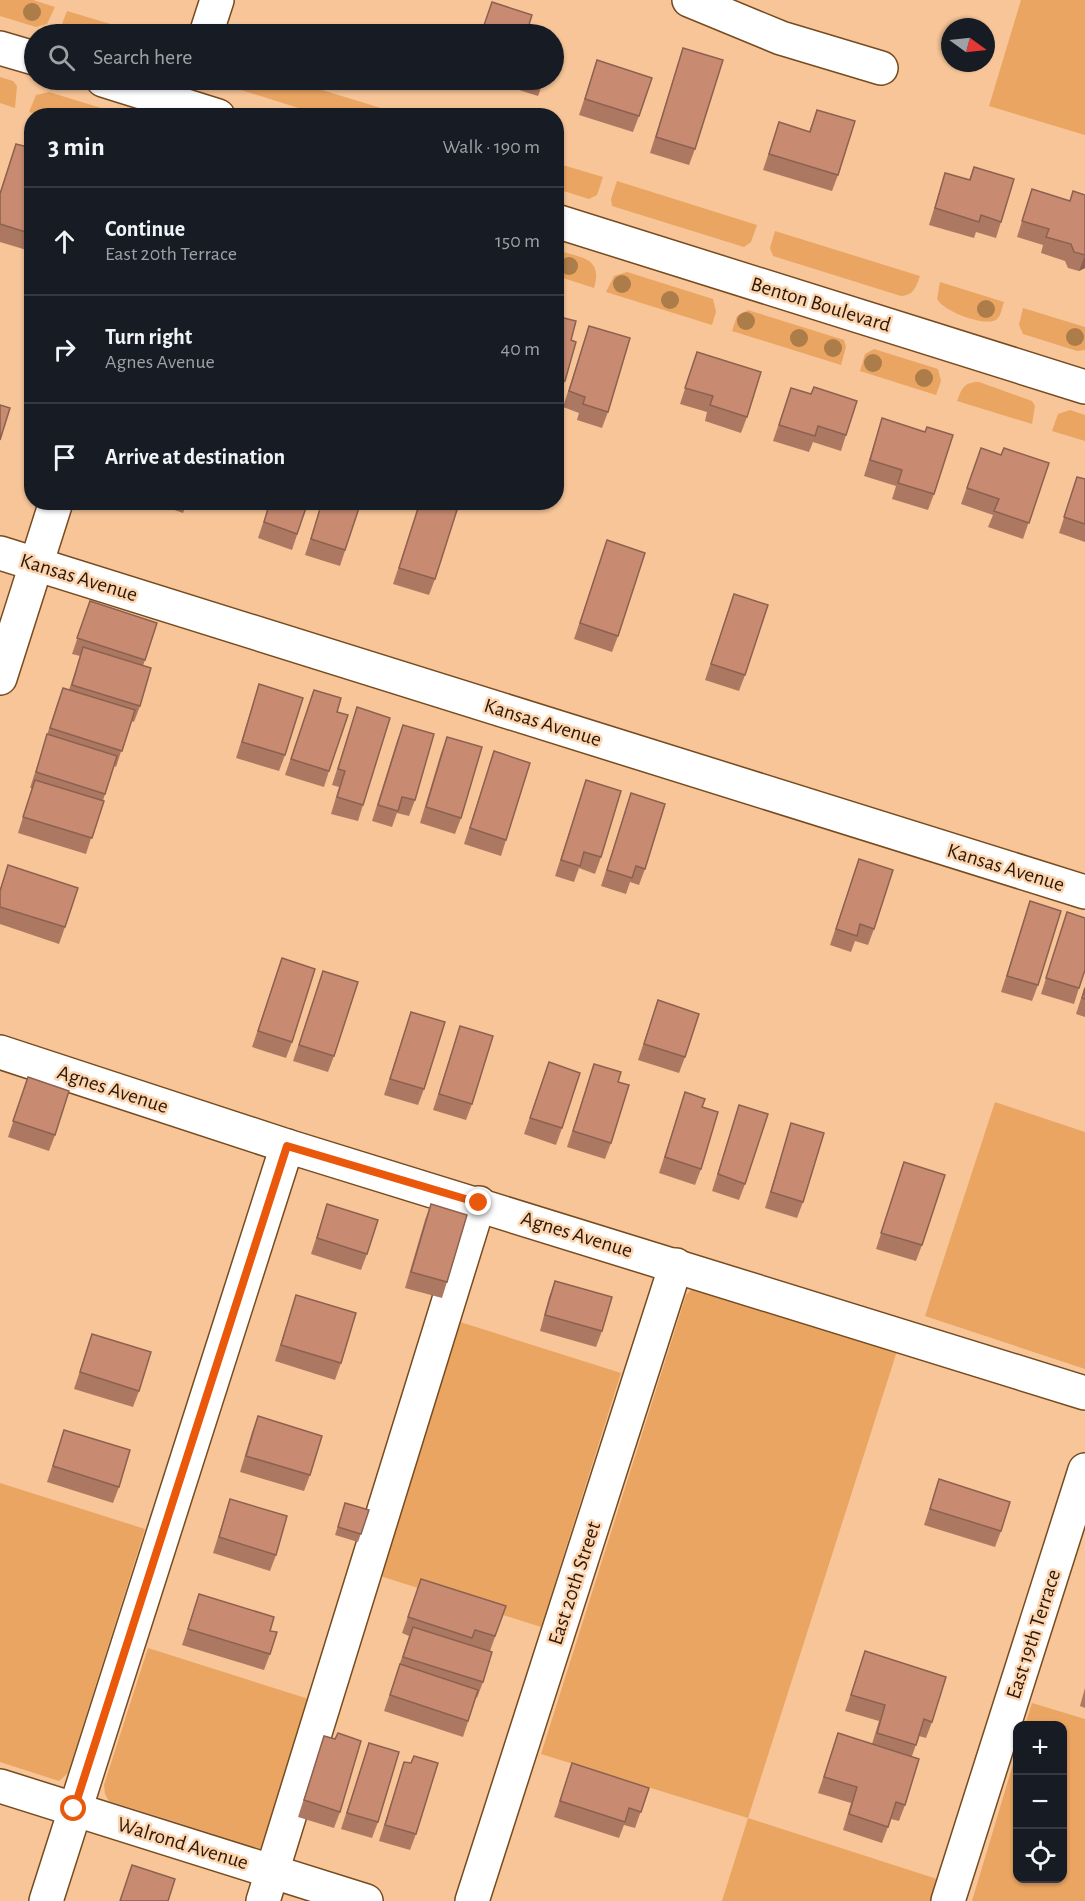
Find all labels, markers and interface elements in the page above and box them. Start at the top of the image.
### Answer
north arrow [941,18,995,72]
search box [24,24,564,90]
icon: search [45,41,78,74]
text: Search here [93,46,192,68]
text: 3 min [48,134,105,160]
text: Walk · 190 m [443,137,540,157]
text: Continue [105,218,185,240]
icon: ahead [48,225,81,258]
text: 150 m [495,231,540,251]
text: East 20th Terrace [105,244,237,264]
street label: Benton Boulevard [748,273,893,336]
text: Turn right [105,326,192,348]
icon: right [48,333,81,366]
text: 40 m [501,339,540,359]
text: Agnes Avenue [105,352,215,372]
icon: arrive [48,441,81,474]
text: Arrive at destination [105,446,285,468]
street label: Kansas Avenue [18,550,140,605]
street label: Kansas Avenue [482,695,604,750]
street label: Kansas Avenue [945,840,1067,895]
street label: Agnes Avenue [55,1062,171,1117]
route end [465,1189,491,1215]
street label: Agnes Avenue [519,1208,635,1261]
street label: East 20th Street [545,1519,604,1648]
street label: East 19th Terrace [1003,1567,1064,1702]
map controls [1013,1721,1067,1883]
button: + [1013,1721,1067,1775]
button: − [1013,1775,1067,1829]
route start [60,1795,86,1821]
street label: Walrond Avenue [115,1814,251,1873]
button: locate [1013,1829,1067,1883]

